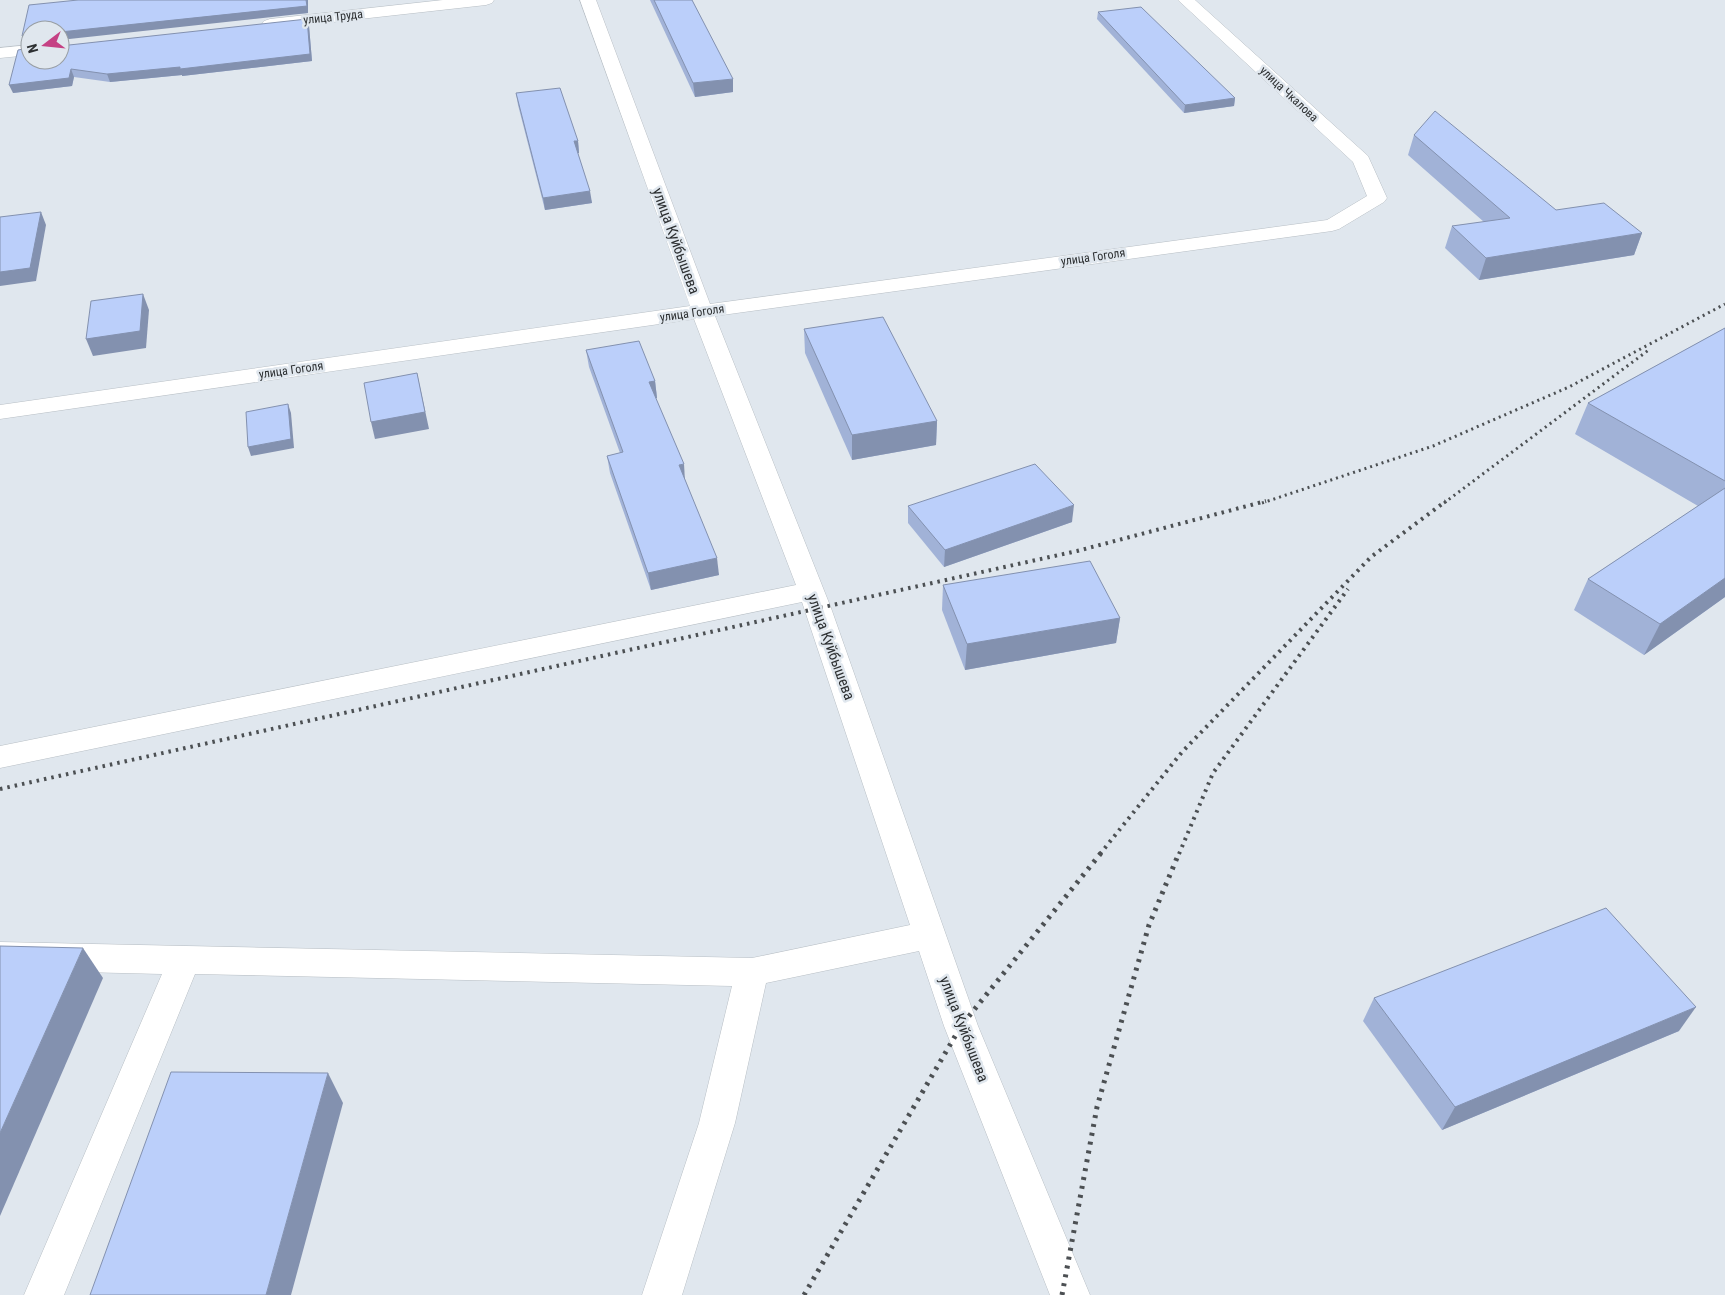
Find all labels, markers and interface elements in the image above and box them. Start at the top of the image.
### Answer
street label: улица Труда [302,7,364,27]
north arrow [20,20,70,70]
text: N [24,42,41,55]
street label: улица Чкалова [1257,63,1321,125]
street label: улица Куйбышева [648,186,704,296]
street label: улица Гоголя [1060,246,1126,268]
street label: улица Гоголя [659,302,725,324]
street label: улица Гоголя [258,359,324,381]
street label: улица Куйбышева [803,592,859,702]
street label: улица Куйбышева [936,974,992,1084]

